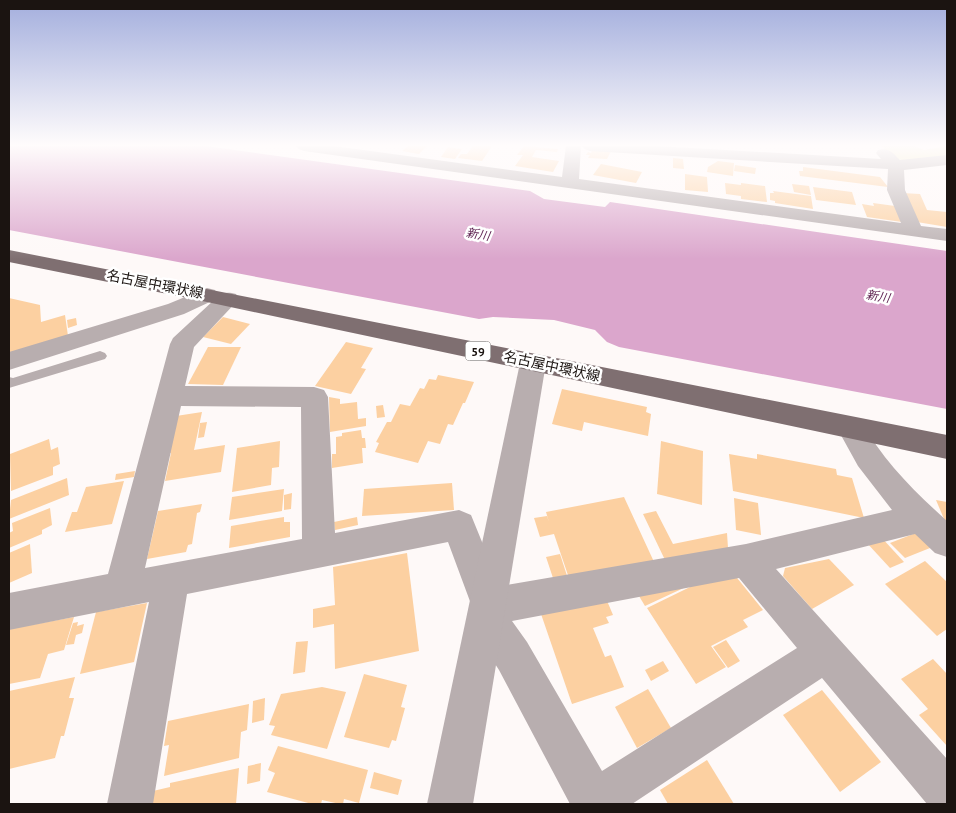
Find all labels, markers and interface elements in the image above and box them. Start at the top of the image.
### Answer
water label: 新川 [465,225,493,244]
street label: 名古屋中環状線 [105,266,205,302]
water label: 新川 [865,287,893,306]
road number: 59 [466,342,490,361]
street label: 名古屋中環状線 [502,347,602,385]

